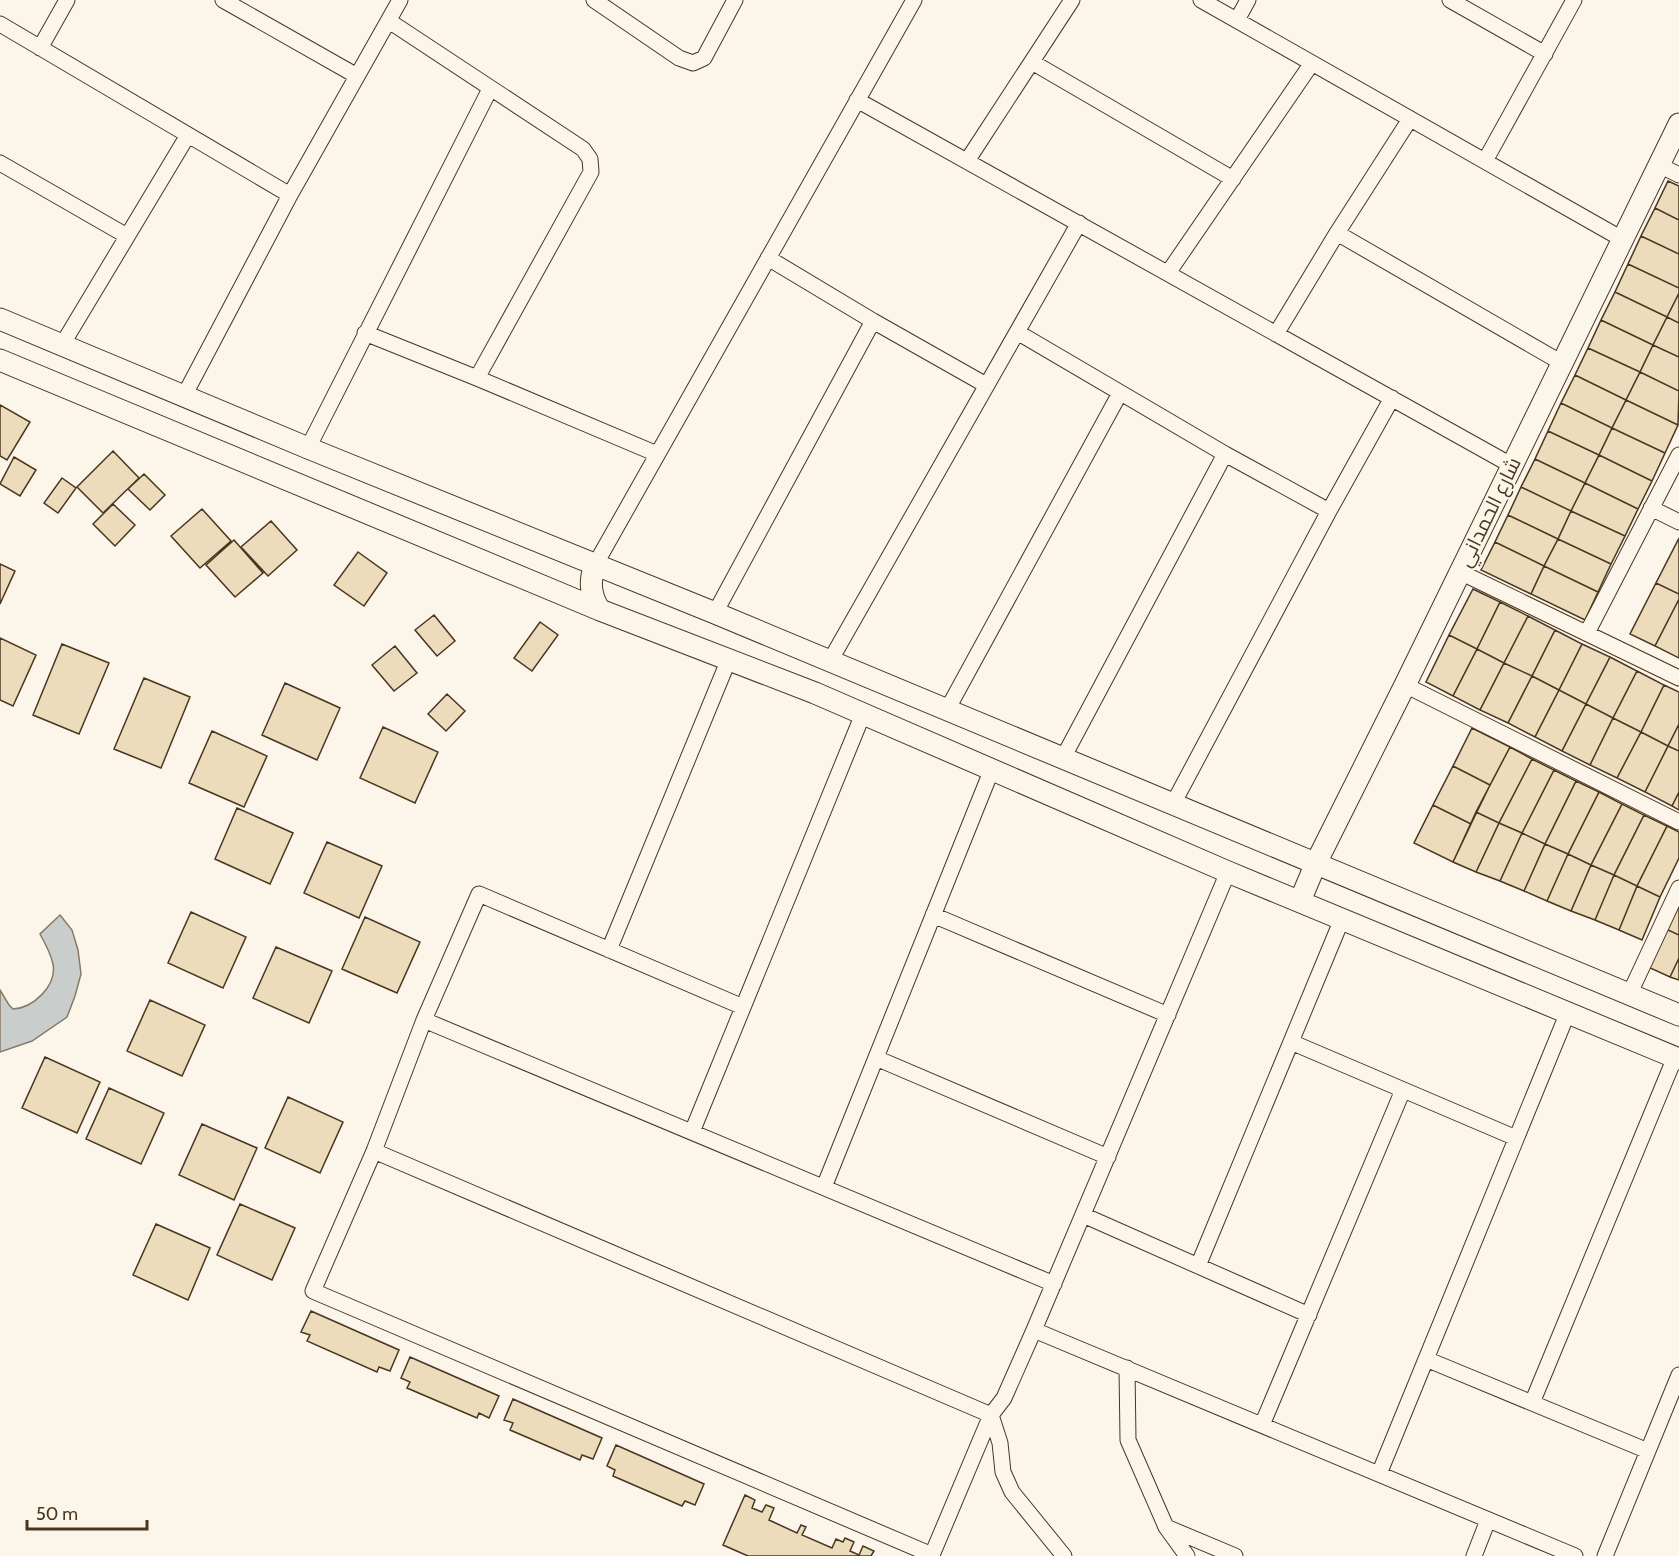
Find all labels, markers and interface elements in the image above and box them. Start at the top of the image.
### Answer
street label: شارع الحمداني [1452,453,1529,572]
scale bar [27,1493,147,1531]
text: 50 m [36,1503,78,1525]

